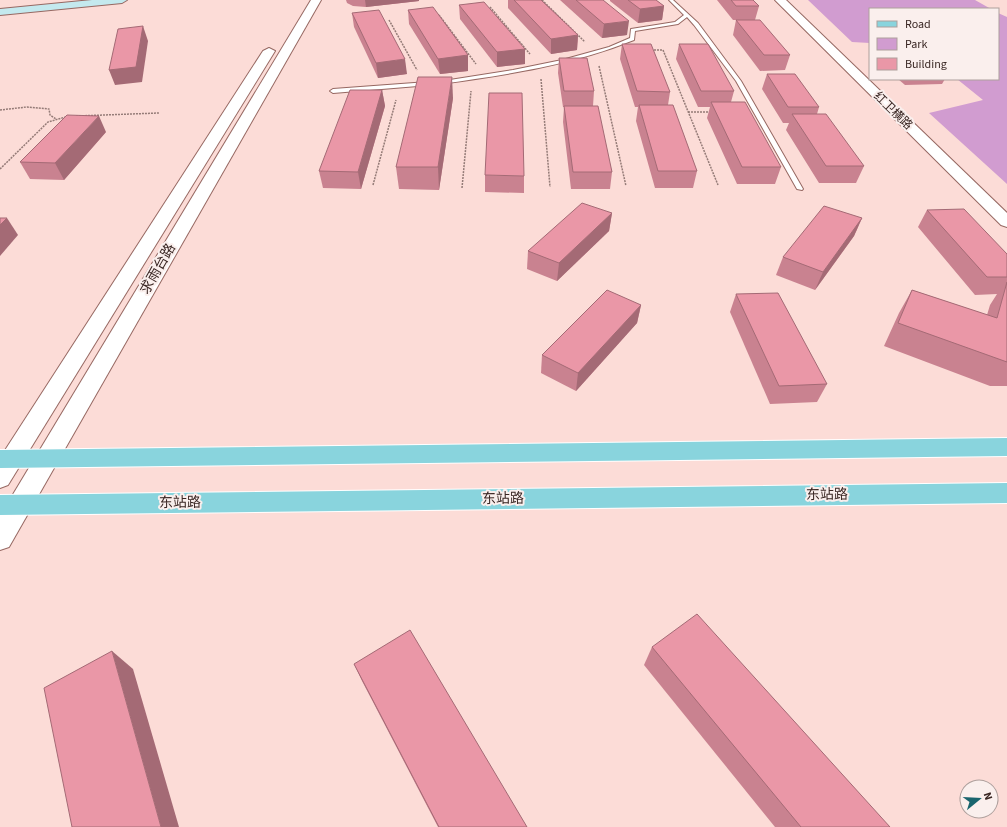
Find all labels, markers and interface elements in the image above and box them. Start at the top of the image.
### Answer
legend [869,8,999,80]
text: Road [905,16,931,33]
text: Park [905,36,927,53]
text: Building [905,56,947,73]
street label: 红卫横路 [870,88,916,134]
street label: 求雨台路 [135,240,181,298]
street label: 东站路 [806,485,848,505]
street label: 东站路 [482,489,524,509]
street label: 东站路 [159,493,201,513]
north arrow [959,779,999,819]
text: N [980,790,996,802]

